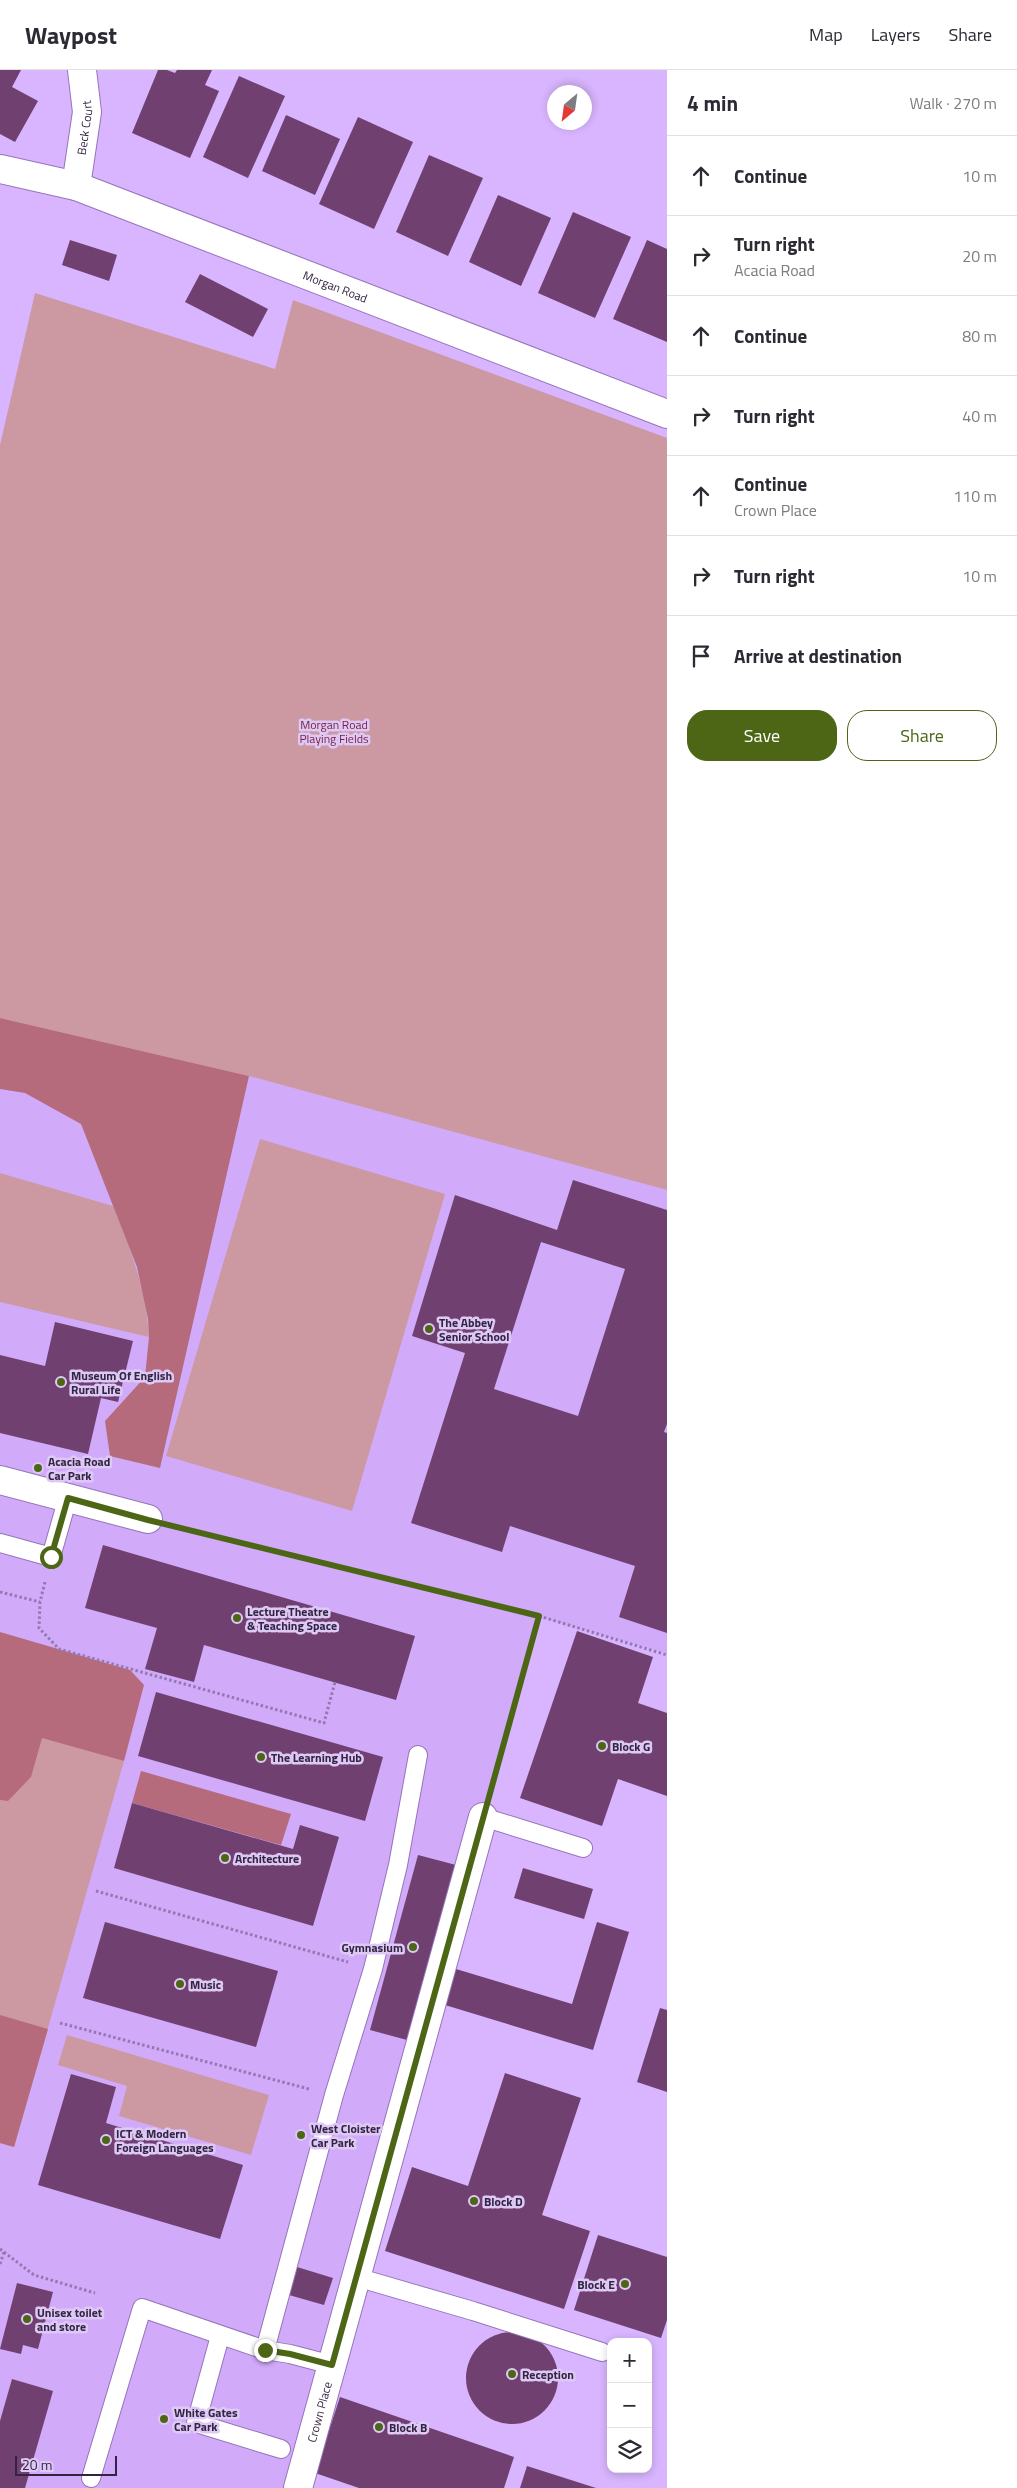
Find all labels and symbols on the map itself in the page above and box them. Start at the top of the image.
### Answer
north arrow [547,85,592,130]
street label: Beck Court [71,99,97,156]
street label: Morgan Road [300,265,371,307]
park label: Morgan Road Playing Fields [299,715,369,748]
place label: The Abbey Senior School [439,1313,509,1346]
marker: The Abbey Senior School [423,1323,435,1335]
place label: Museum Of English Rural Life [71,1366,172,1399]
marker: Museum Of English Rural Life [55,1376,67,1388]
place label: Acacia Road Car Park [48,1452,110,1485]
marker: Acacia Road Car Park [32,1462,44,1474]
route start [40,1546,63,1569]
place label: Lecture Theatre & Teaching Space [247,1602,337,1635]
marker: Lecture Theatre & Teaching Space [231,1612,243,1624]
place label: Block G [612,1737,650,1756]
marker: Block G [596,1740,608,1752]
place label: The Learning Hub [271,1748,362,1767]
marker: The Learning Hub [255,1751,267,1763]
place label: Architecture [235,1849,299,1868]
marker: Architecture [219,1852,231,1864]
place label: Gymnasium [341,1938,403,1957]
marker: Gymnasium [407,1941,419,1953]
place label: Music [190,1975,221,1994]
marker: Music [174,1978,186,1990]
place label: West Cloister Car Park [311,2119,381,2152]
place label: ICT & Modern Foreign Languages [116,2124,214,2157]
marker: West Cloister Car Park [295,2129,307,2141]
marker: ICT & Modern Foreign Languages [100,2134,112,2146]
place label: Block D [484,2192,523,2211]
marker: Block D [468,2195,480,2207]
place label: Block E [577,2275,615,2294]
marker: Block E [619,2278,631,2290]
place label: Unisex toilet and store [37,2303,103,2336]
marker: Unisex toilet and store [21,2313,33,2325]
route end [254,2339,277,2362]
place label: Reception [522,2365,574,2384]
marker: Reception [506,2368,518,2380]
street label: Crown Place [302,2379,336,2444]
place label: White Gates Car Park [174,2403,238,2436]
marker: White Gates Car Park [158,2413,170,2425]
place label: Block B [389,2418,427,2437]
marker: Block B [373,2421,385,2433]
scale bar [15,2453,118,2476]

